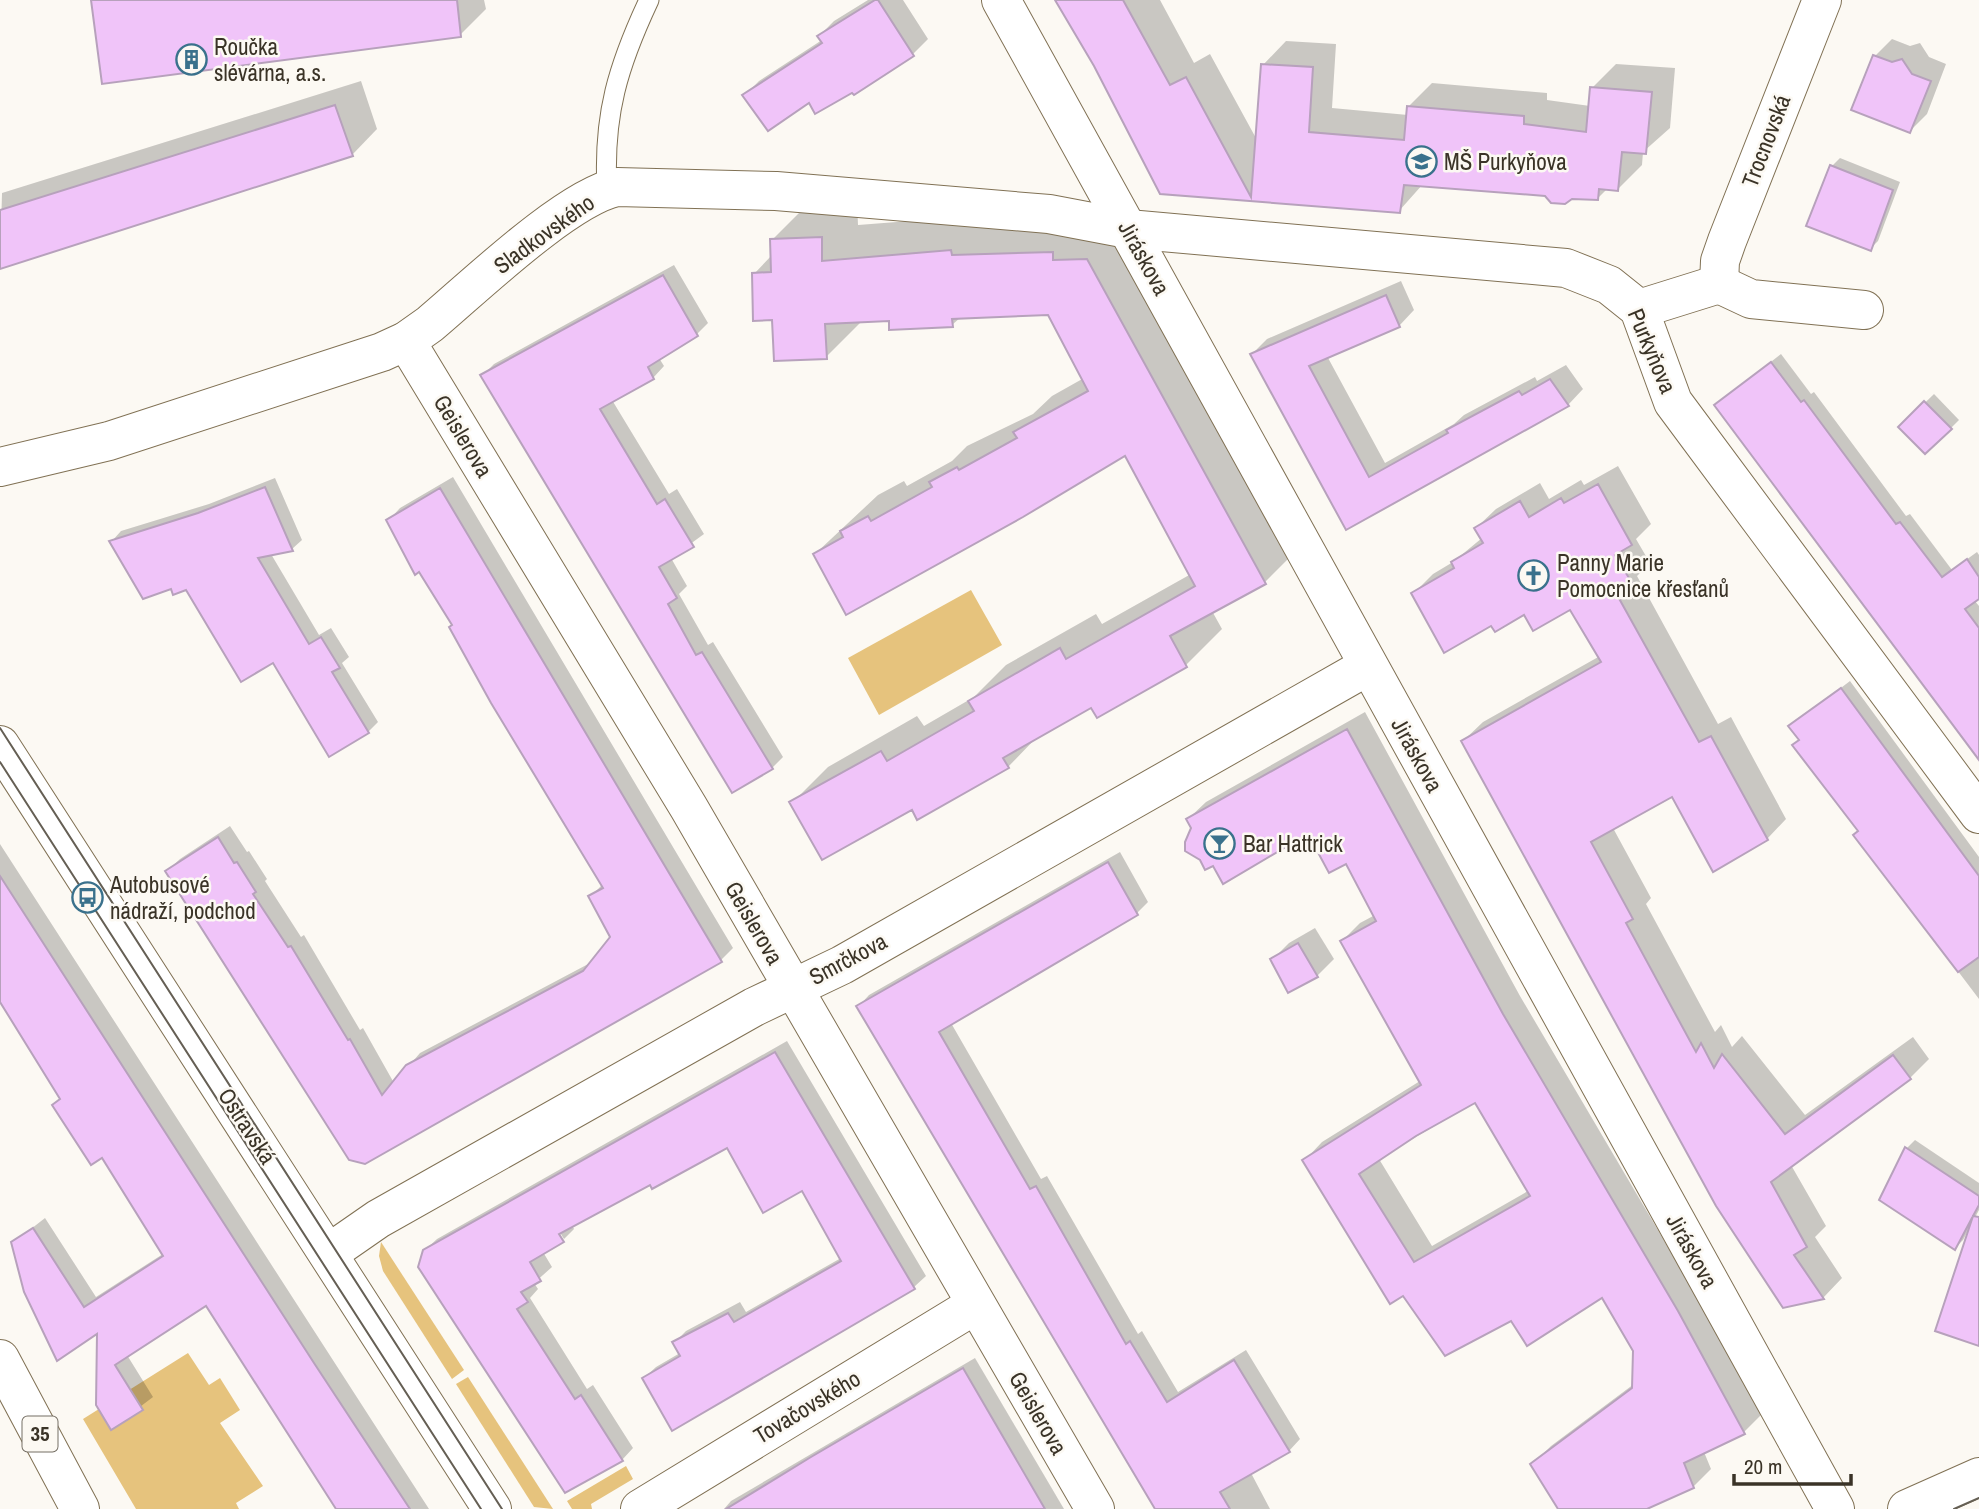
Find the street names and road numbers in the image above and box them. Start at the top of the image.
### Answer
street label: Trocnovská [1734,90,1798,192]
street label: Sladkovského [487,187,600,281]
street label: Jiráskova [1111,215,1178,301]
street label: Purkyňova [1621,304,1684,398]
street label: Geislerova [427,389,500,483]
street label: Jiráskova [1384,712,1451,798]
street label: Geislerova [718,876,791,970]
street label: Smrčkova [803,925,893,992]
street label: Ostravská [211,1082,284,1170]
street label: Jiráskova [1659,1208,1726,1294]
street label: Tovačovského [748,1363,866,1451]
street label: Geislerova [1002,1366,1075,1460]
road number: 35 [22,1416,58,1452]

